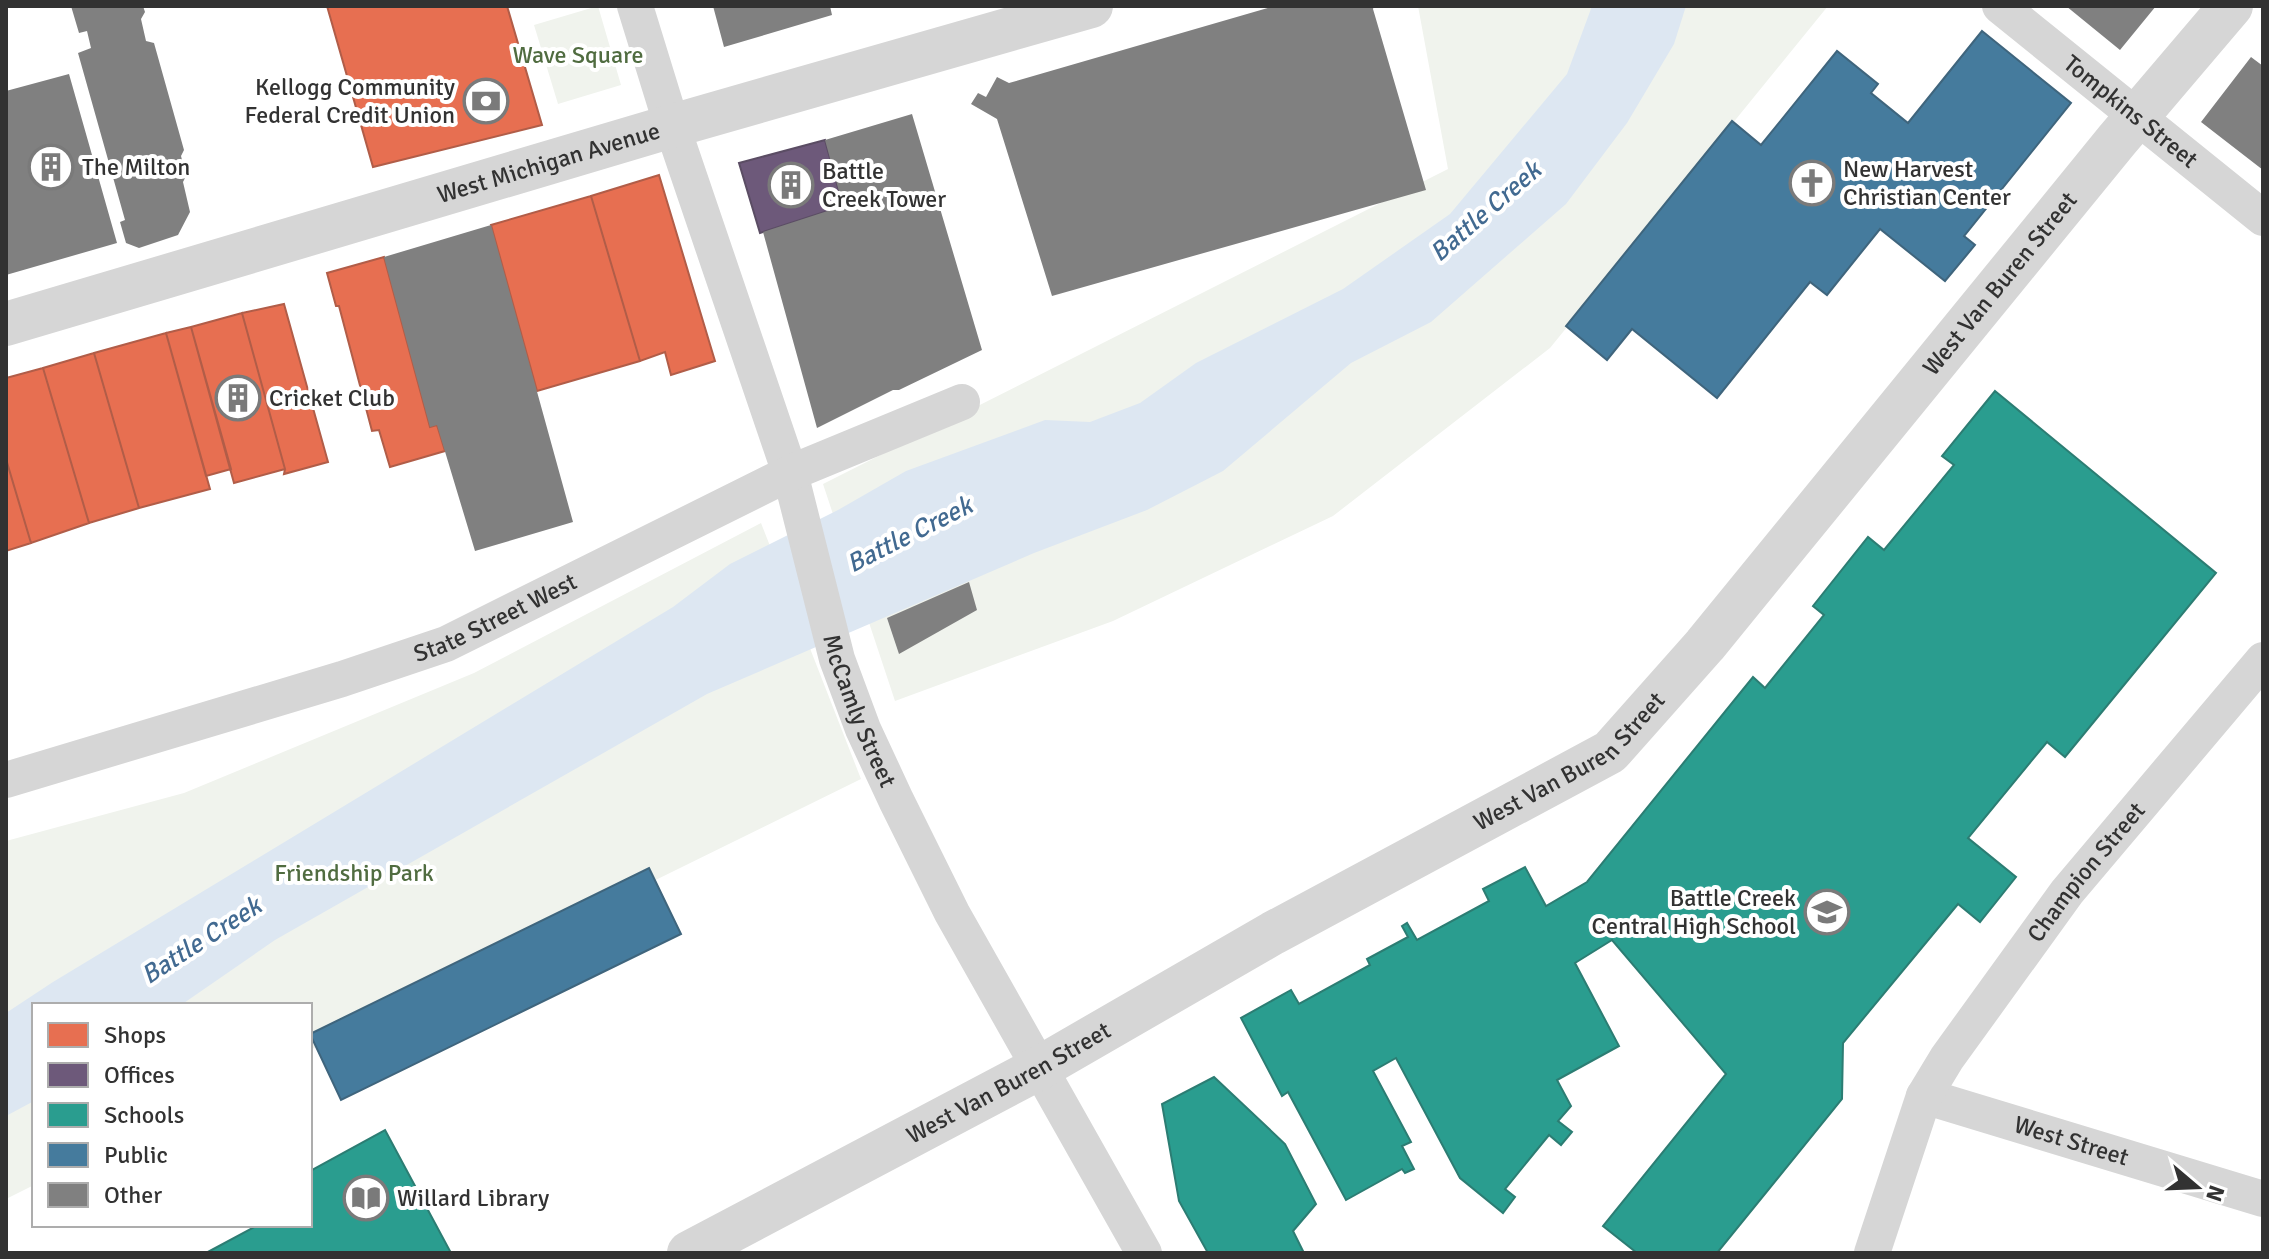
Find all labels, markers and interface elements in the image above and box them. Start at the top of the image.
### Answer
park label: Wave Square [513,40,643,70]
street label: Tompkins Street [2058,48,2204,175]
place label: Kellogg Community Federal Credit Union [244,72,455,130]
bank icon: Kellogg Community Federal Credit Union [462,77,510,125]
street label: West Michigan Avenue [434,115,663,210]
building icon: The Milton [27,143,75,191]
place label: The Milton [82,152,190,182]
water label: Battle Creek [1424,154,1549,269]
place label: New Harvest Christian Center [1843,154,2011,212]
place label: Battle Creek Tower [822,156,946,214]
church icon: New Harvest Christian Center [1788,159,1836,207]
building icon: Battle Creek Tower [767,161,815,209]
street label: West Van Buren Street [1916,186,2084,382]
building icon: Cricket Club [214,374,262,422]
place label: Cricket Club [269,383,395,413]
water label: Battle Creek [841,489,979,580]
street label: State Street West [410,566,582,669]
street label: McCamly Street [816,631,903,792]
street label: West Van Buren Street [1468,686,1671,837]
street label: Champion Street [2021,796,2151,948]
park label: Friendship Park [274,858,434,888]
place label: Battle Creek Central High School [1592,883,1796,941]
school or university icon: Battle Creek Central High School [1803,888,1851,936]
water label: Battle Creek [135,889,269,992]
legend [32,1003,312,1227]
street label: West Van Buren Street [901,1015,1116,1150]
text: Shops [104,1020,166,1050]
text: Offices [104,1060,175,1090]
text: Schools [104,1100,184,1130]
street label: West Street [2010,1109,2132,1172]
text: Public [104,1140,168,1170]
north arrow [2157,1147,2237,1227]
library icon: Willard Library [342,1174,390,1222]
text: Other [104,1180,162,1210]
text: N [2200,1182,2231,1205]
place label: Willard Library [397,1183,549,1213]

